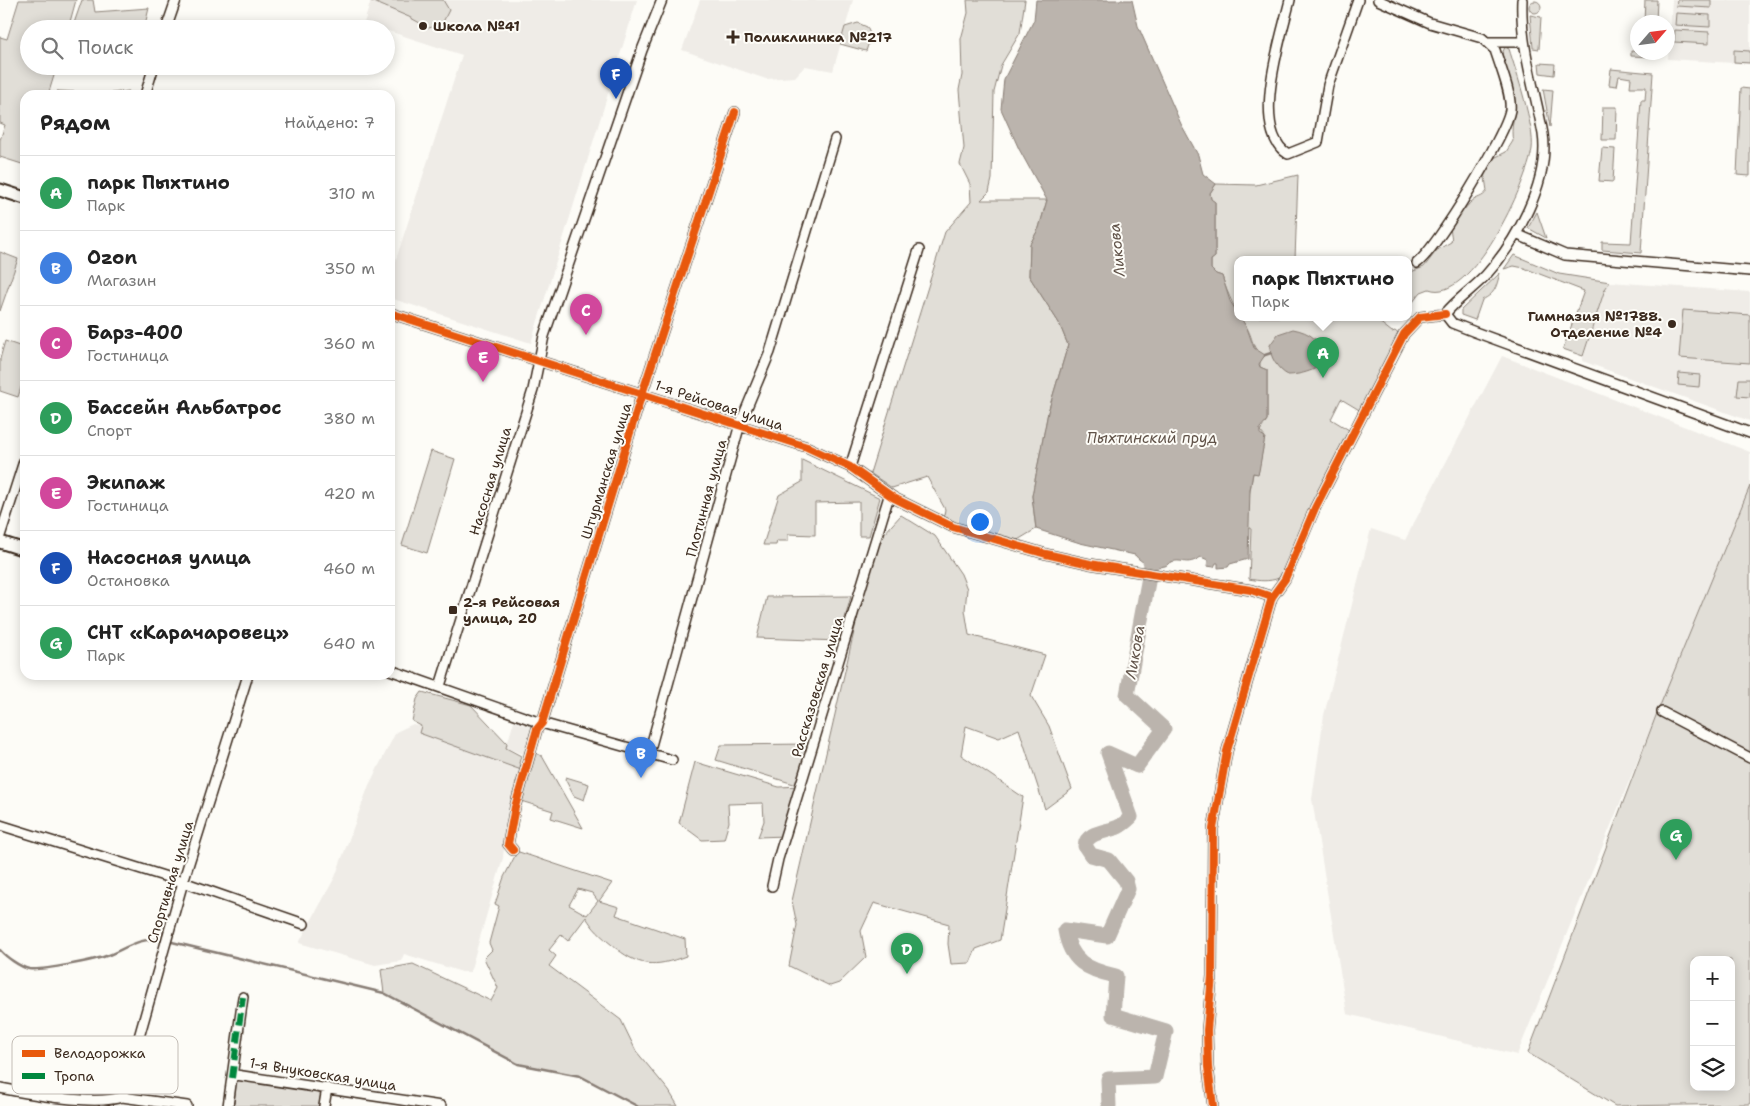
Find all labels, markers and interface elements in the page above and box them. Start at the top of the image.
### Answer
north arrow [1630,15,1675,60]
place label: Школа №41 [433,17,520,35]
search box [20,20,395,75]
marker: Школа №41 [417,20,429,32]
place label: Поликлиника №217 [744,28,892,46]
marker: Поликлиника №217 [726,30,740,44]
icon: search [38,34,66,62]
text: Поиск [78,35,133,60]
pin: F [600,58,632,99]
text: Рядом [40,109,110,137]
text: Найдено: 7 [284,112,375,133]
text: парк Пыхтино [87,170,230,195]
text: A [50,183,62,204]
text: 310 m [328,183,375,204]
text: Парк [87,195,125,216]
water label: Ликова [1104,222,1130,279]
text: Ozon [87,245,137,270]
popup [1234,256,1412,321]
text: B [51,258,61,279]
text: 350 m [324,258,375,279]
text: парк Пыхтино [1252,266,1394,291]
text: Магазин [87,270,156,291]
text: Парк [1252,291,1290,312]
pin: C [570,294,602,335]
place label: Гимназия №1788. Отделение №4 [1528,307,1662,341]
marker: Гимназия №1788. Отделение №4 [1666,318,1678,330]
text: Барз-400 [87,320,183,345]
text: C [51,333,61,354]
text: 360 m [323,333,375,354]
pin: A [1307,337,1339,378]
pin: E [467,341,499,382]
text: Гостиница [87,345,169,366]
street label: 1-я Рейсовая улица [652,376,786,434]
text: Бассейн Альбатрос [87,395,282,420]
street label: Штурманская улица [577,400,635,541]
text: D [50,408,62,429]
text: 380 m [323,408,375,429]
text: Спорт [87,420,132,441]
street label: Насосная улица [465,424,515,537]
water label: Пыхтинский пруд [1087,428,1217,448]
street label: Плотинная улица [682,437,730,559]
text: Экипаж [87,470,165,495]
text: E [51,483,61,504]
text: 420 m [324,483,375,504]
text: Гостиница [87,495,169,516]
your location [967,509,993,535]
text: Насосная улица [87,545,251,570]
text: F [51,558,61,579]
text: 460 m [323,558,375,579]
text: Остановка [87,570,170,591]
place label: 2-я Рейсовая улица, 20 [463,593,560,627]
marker: 2-я Рейсовая улица, 20 [447,604,459,616]
street label: Рассказовская улица [787,614,847,759]
text: СНТ «Карачаровец» [87,620,289,645]
water label: Ликова [1120,624,1150,681]
text: G [50,633,62,654]
text: 640 m [323,633,375,654]
text: Парк [87,645,125,666]
pin: B [625,737,657,778]
street label: Спортивная улица [143,818,197,945]
pin: G [1660,819,1692,860]
pin: D [891,933,923,974]
map controls [1690,956,1735,1091]
button: + [1690,956,1735,1001]
button: − [1690,1001,1735,1046]
legend [12,1036,178,1094]
text: Велодорожка [54,1044,146,1062]
button: layers [1690,1046,1735,1091]
street label: 1-я Внуковская улица [248,1053,398,1095]
text: Тропа [54,1067,95,1085]

